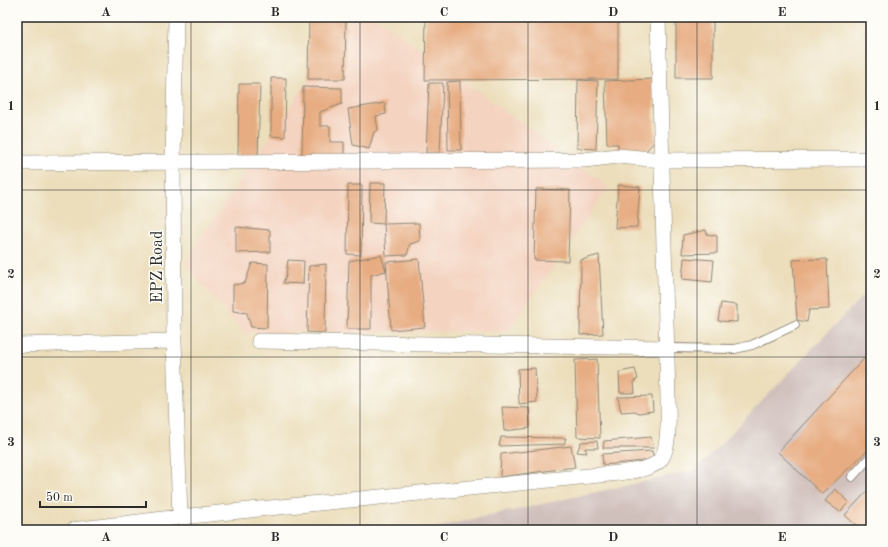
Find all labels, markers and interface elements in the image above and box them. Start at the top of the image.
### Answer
text: A [101,6,111,19]
text: B [270,6,280,19]
text: C [440,6,448,19]
text: D [608,6,618,19]
text: E [778,6,787,19]
text: 1 [7,100,15,113]
text: 1 [873,100,881,113]
street label: EPZ Road [150,231,166,303]
text: 2 [7,268,15,281]
text: 2 [873,268,881,281]
text: 3 [7,436,15,449]
text: 3 [873,436,881,449]
scale bar [40,483,146,509]
text: 50 m [46,491,73,504]
text: A [101,531,111,544]
text: B [270,531,280,544]
text: C [440,531,448,544]
text: D [608,531,618,544]
text: E [778,531,787,544]

